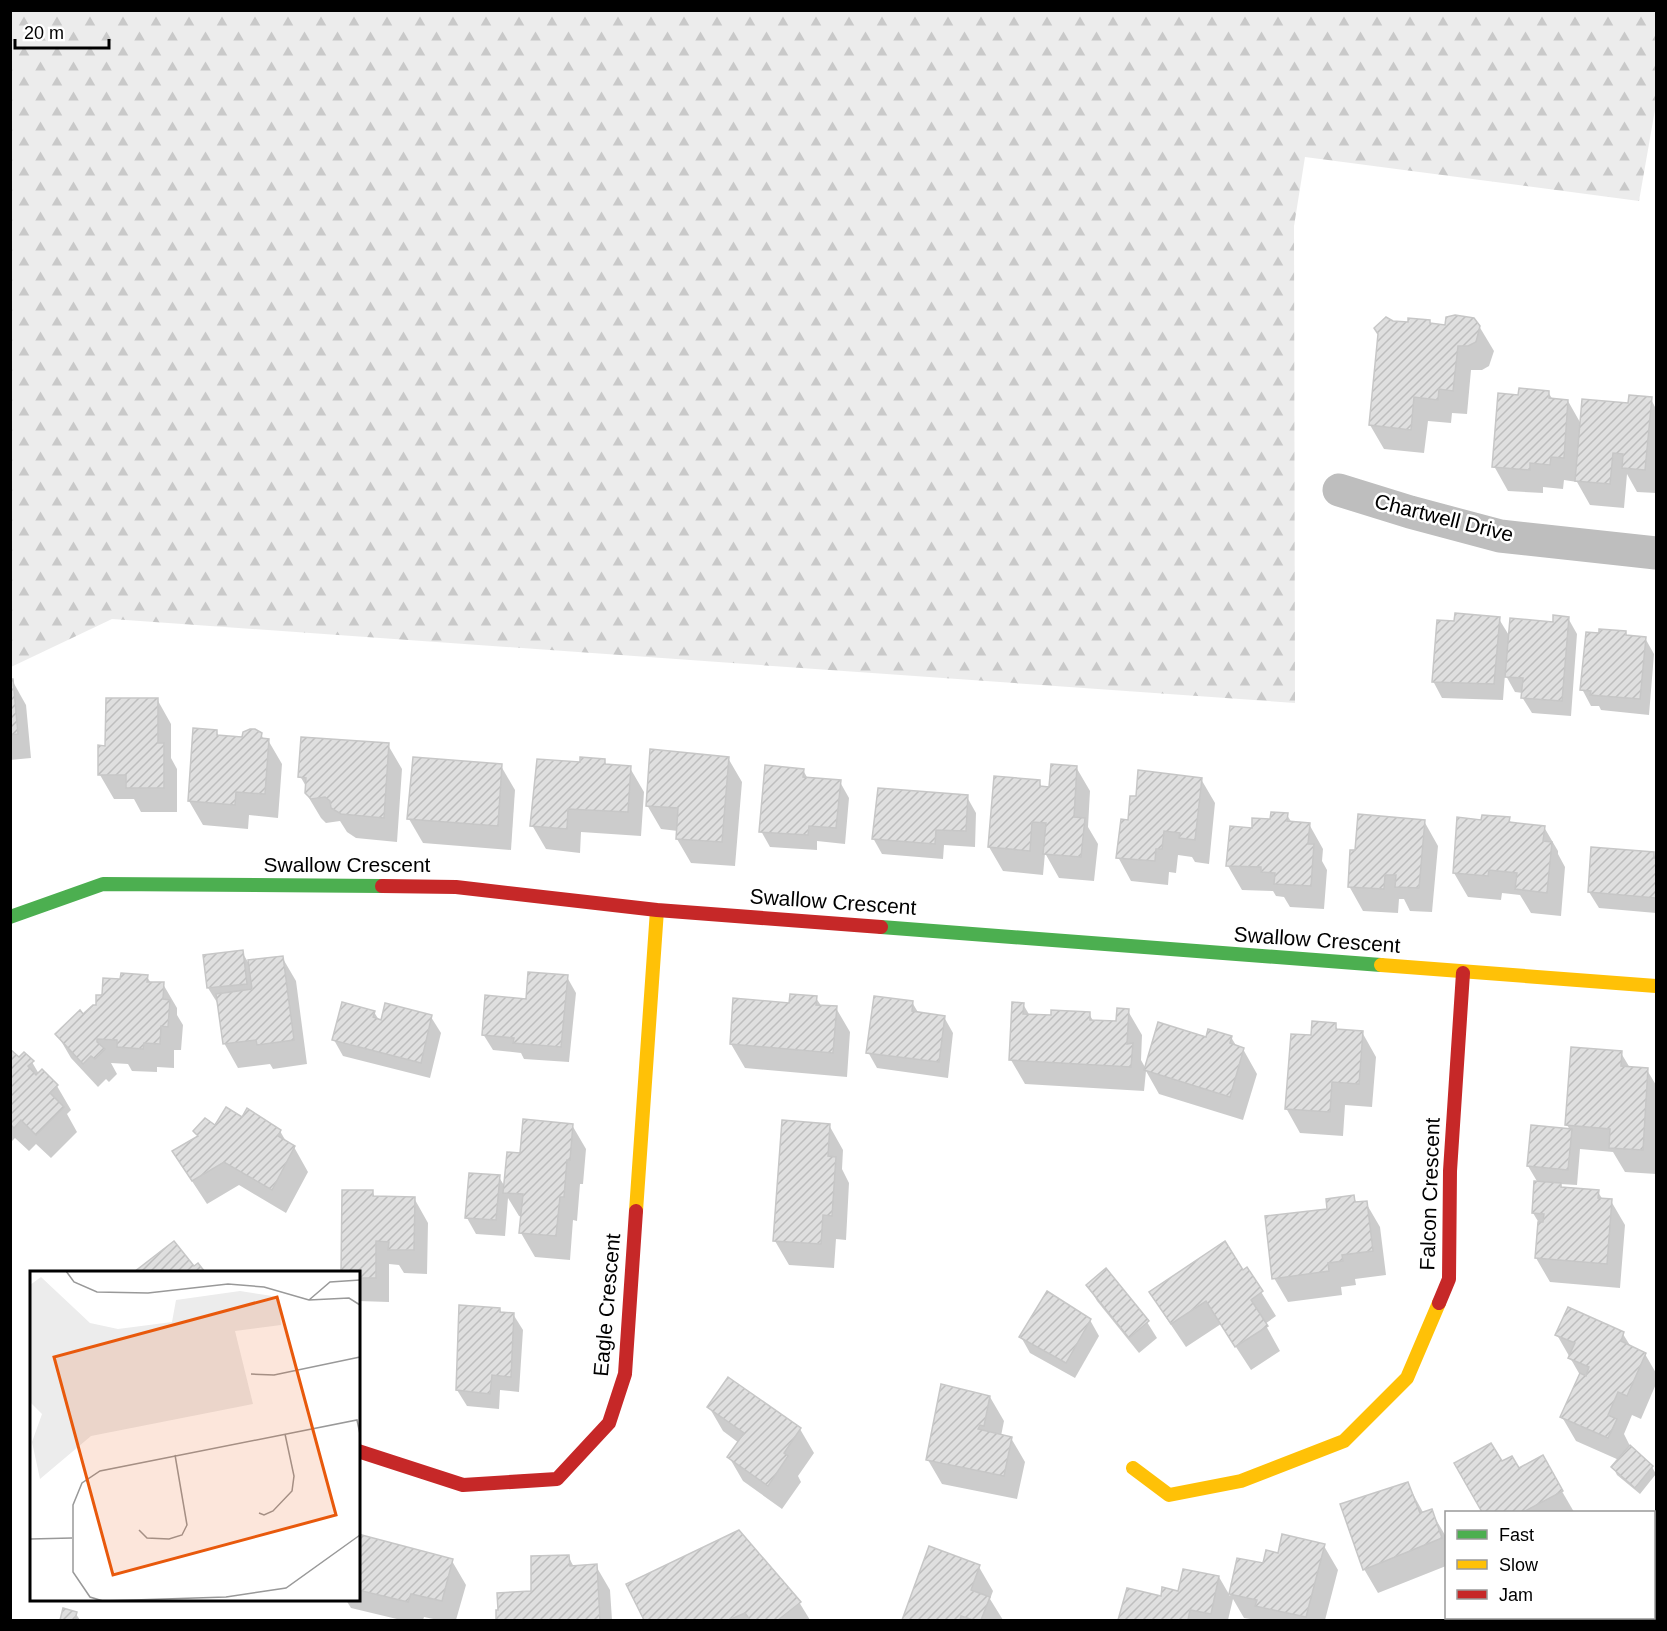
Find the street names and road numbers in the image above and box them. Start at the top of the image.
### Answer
street label: Chartwell Drive [1372,489,1516,546]
street label: Swallow Crescent [264,853,431,876]
street label: Swallow Crescent [749,884,917,919]
street label: Swallow Crescent [1233,922,1401,957]
street label: Falcon Crescent [1415,1117,1444,1271]
street label: Eagle Crescent [589,1232,624,1377]

